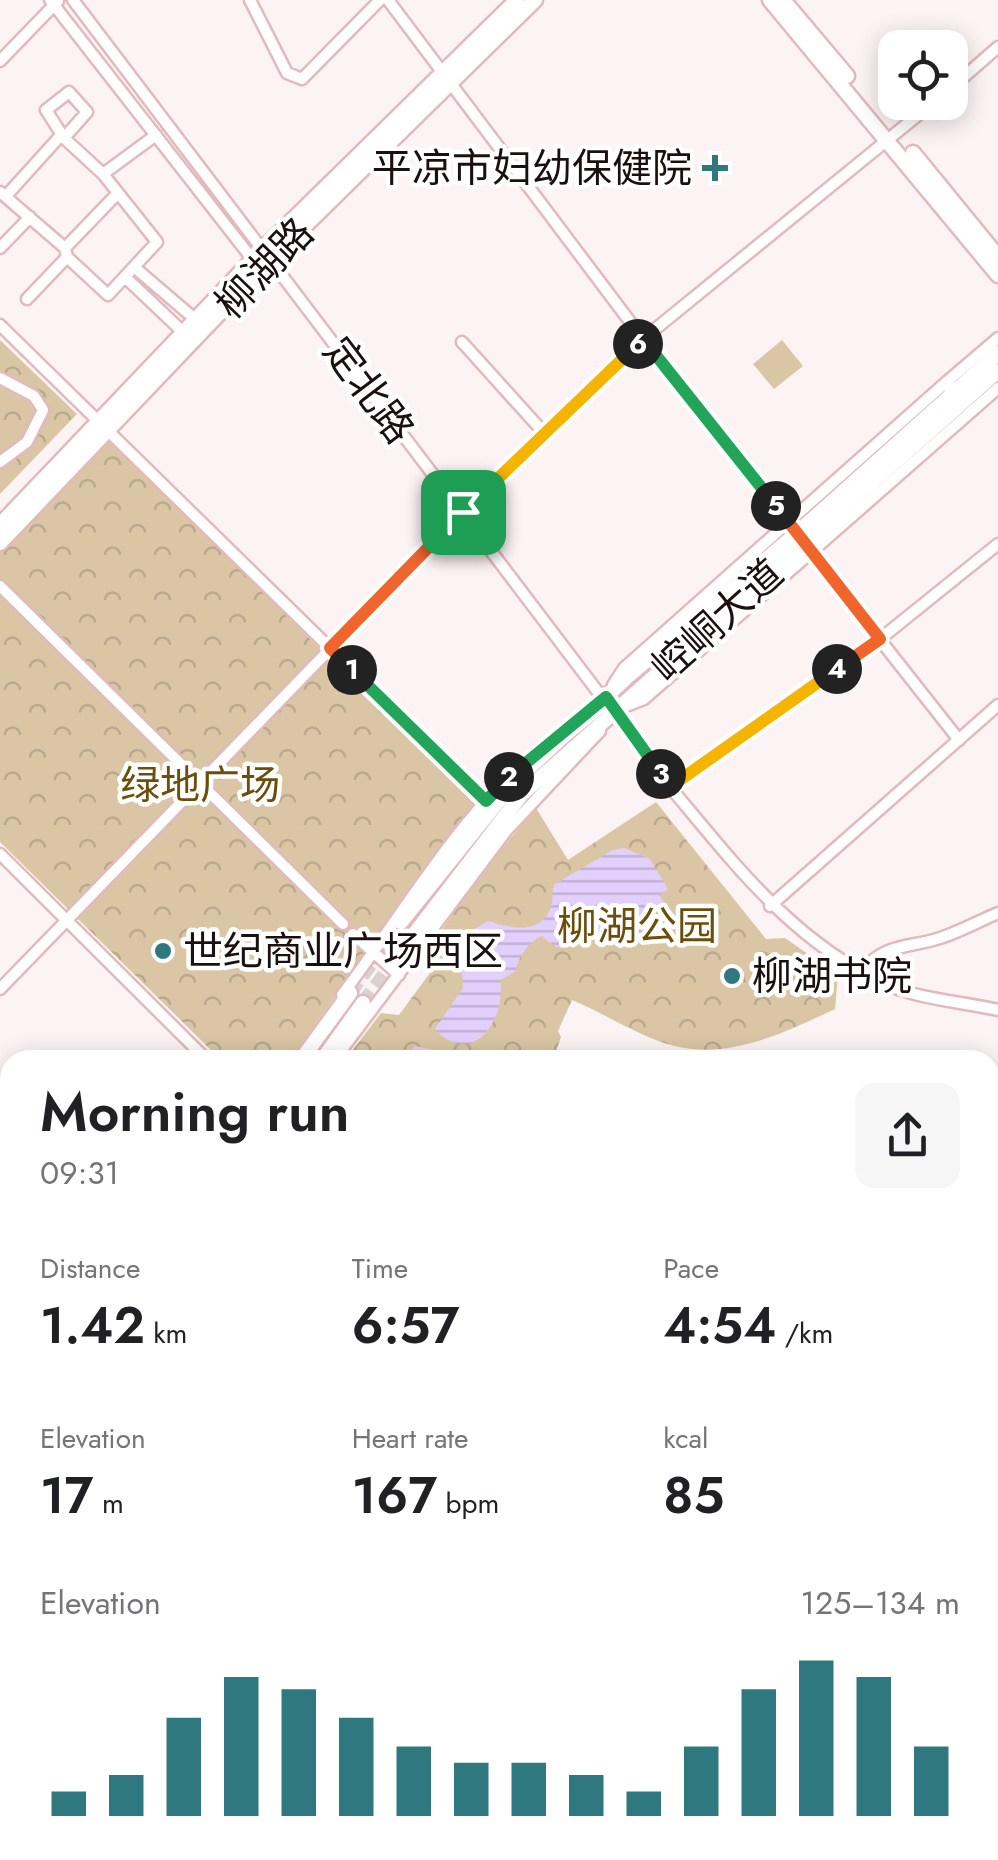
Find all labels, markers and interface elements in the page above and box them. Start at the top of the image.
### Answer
map controls [878,30,968,120]
button: locate [878,30,968,120]
place label: 平凉市妇幼保健院 [372,139,692,197]
marker: 平凉市妇幼保健院 [702,155,728,181]
street label: 柳湖路 [201,205,327,331]
pin: 6 [613,319,663,369]
text: 6 [629,323,647,364]
street label: 定北路 [310,325,428,455]
pin [421,470,506,555]
pin: 5 [751,481,801,531]
icon: arrive [436,485,491,540]
text: 5 [767,485,785,526]
street label: 崆峒大道 [638,545,796,695]
pin: 4 [812,644,862,694]
pin: 1 [327,645,377,695]
text: 4 [827,648,847,689]
text: 1 [345,649,359,690]
pin: 3 [636,749,686,799]
pin: 2 [484,752,534,802]
text: 3 [652,753,670,794]
park label: 绿地广场 [120,756,280,814]
text: 2 [500,756,518,797]
park label: 柳湖公园 [557,897,717,955]
place label: 世纪商业广场西区 [183,922,503,980]
marker: 世纪商业广场西区 [152,940,174,962]
place label: 柳湖书院 [752,947,912,1005]
marker: 柳湖书院 [721,965,743,987]
text: Morning run [40,1072,350,1152]
button: share [855,1083,960,1188]
text: 09:31 [40,1150,119,1196]
text: Distance [40,1248,140,1289]
text: Time [352,1248,408,1289]
text: Pace [663,1248,719,1289]
text: 1.42 [40,1289,145,1362]
text: 6:57 [352,1289,459,1362]
text: 4:54 [663,1289,776,1362]
text: km [145,1313,187,1354]
text: /km [776,1313,833,1354]
text: Elevation [40,1418,146,1459]
text: Heart rate [352,1418,469,1459]
text: kcal [663,1418,709,1459]
text: 17 [40,1459,94,1532]
text: 167 [352,1459,437,1532]
text: 85 [663,1459,724,1532]
text: m [94,1483,124,1524]
text: bpm [437,1483,499,1524]
text: Elevation [40,1580,161,1626]
text: 125–134 m [801,1580,960,1626]

